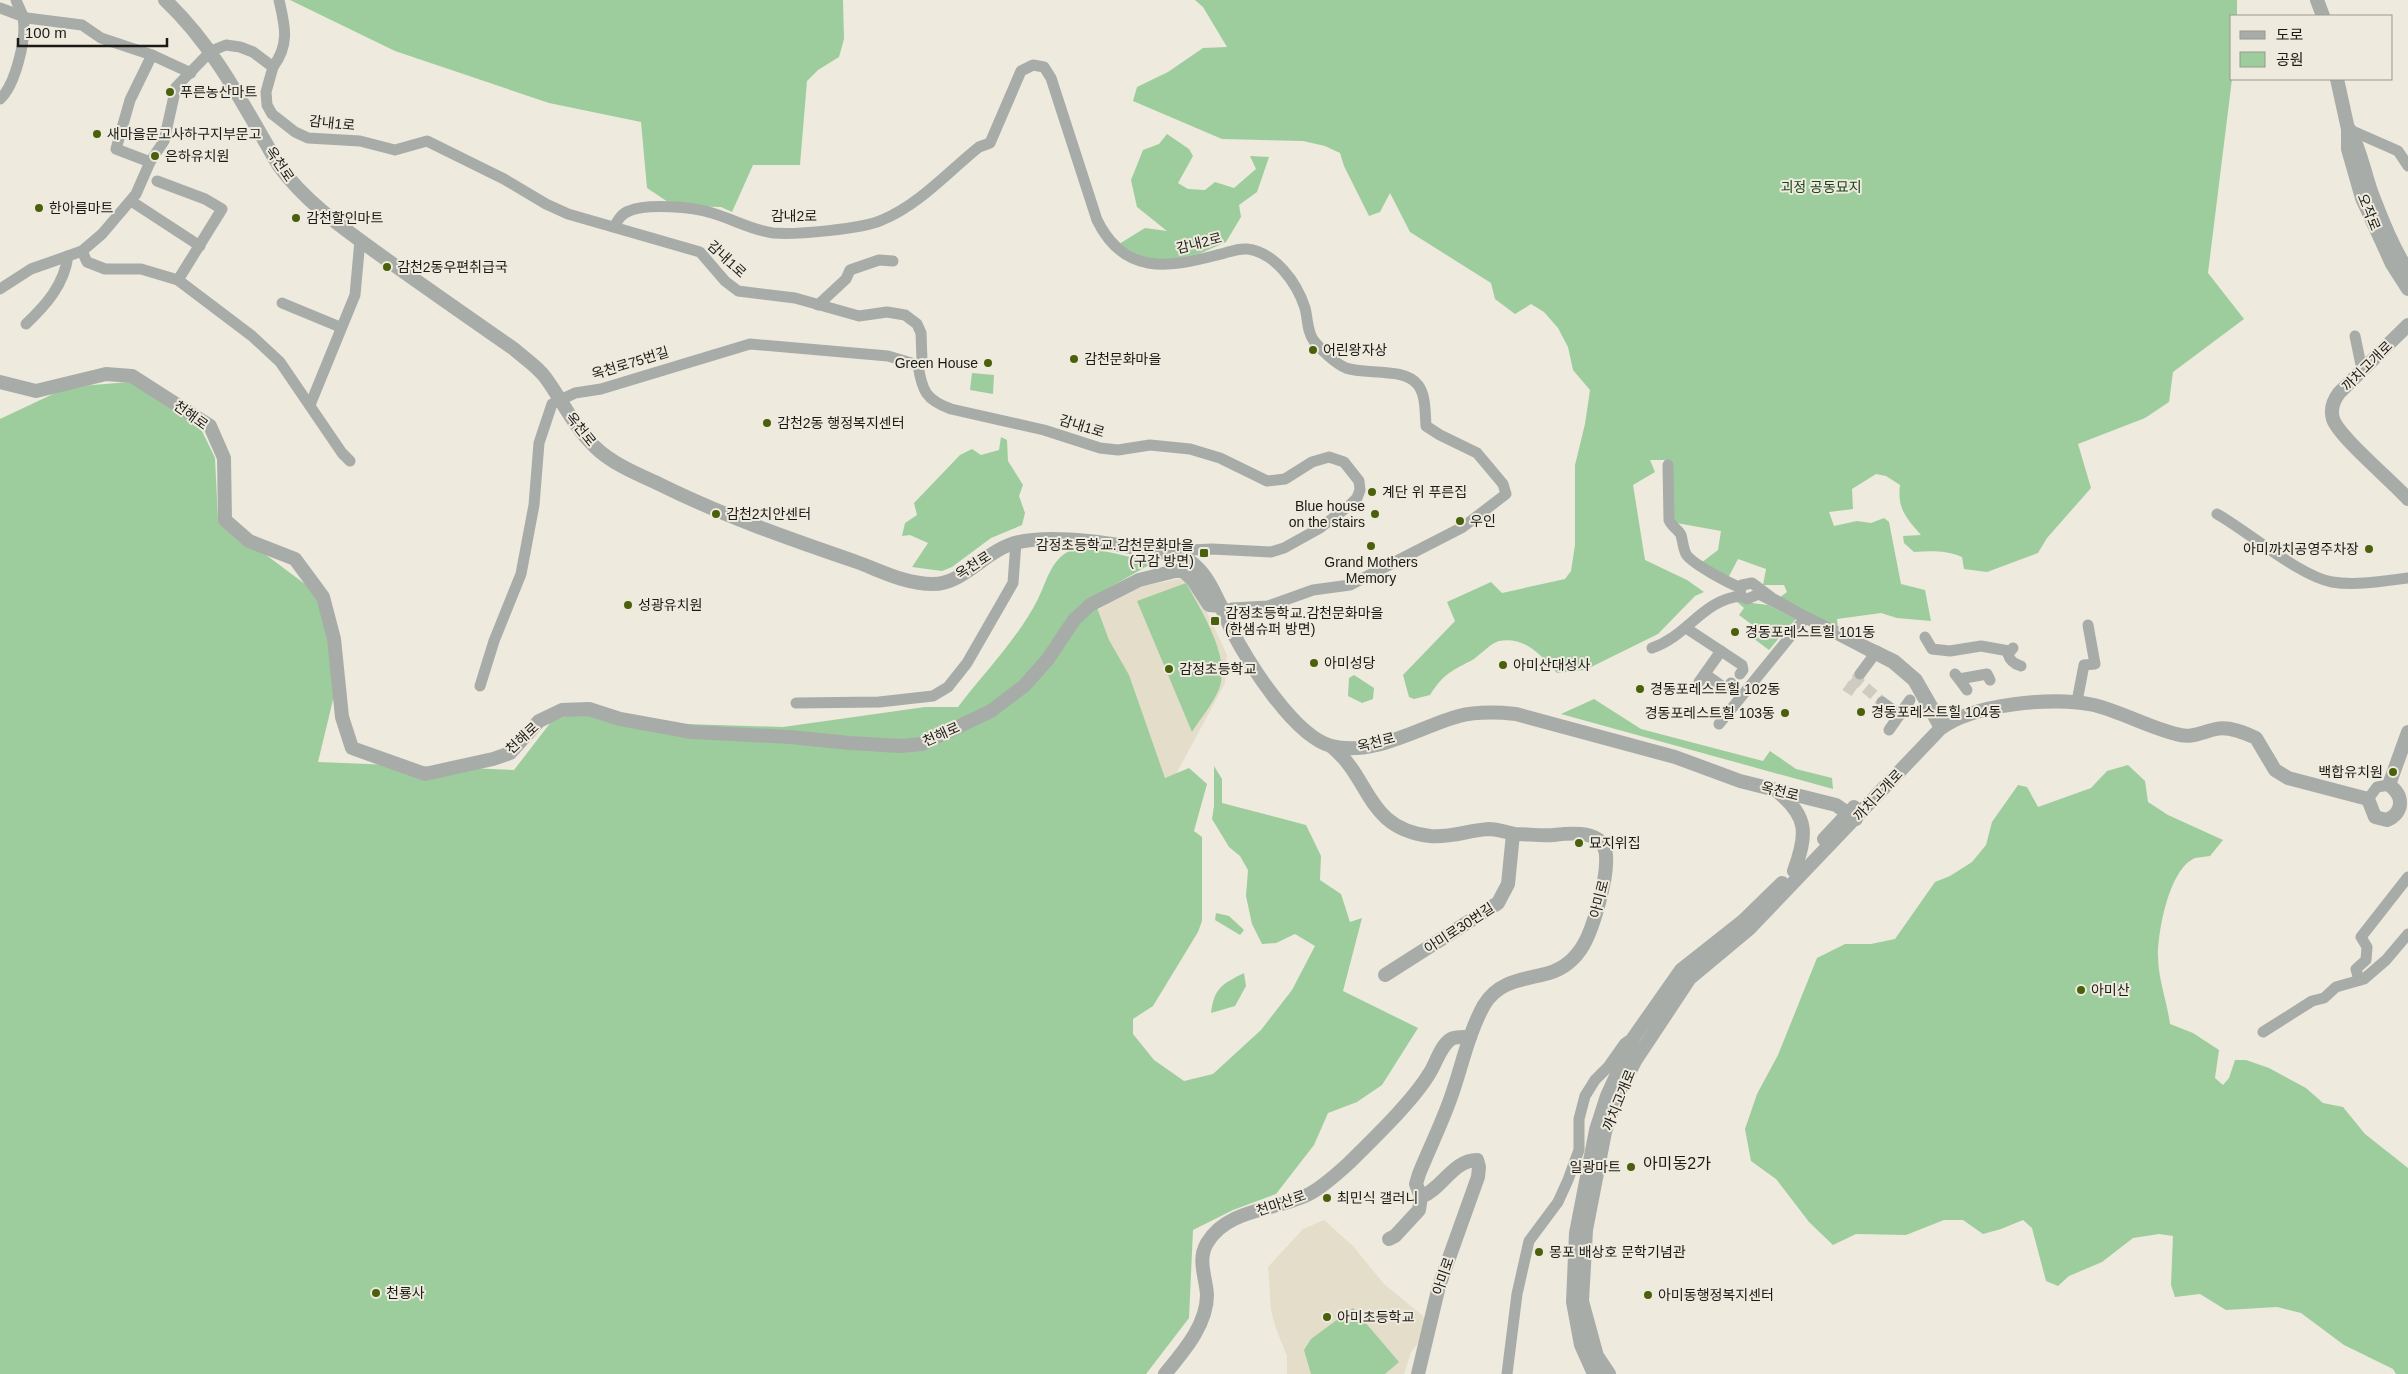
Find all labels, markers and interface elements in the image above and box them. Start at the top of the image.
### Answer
scale bar [18,15,166,47]
legend [2230,15,2393,80]
text: 100 m [25,24,67,41]
text: 도로 [2276,26,2304,43]
text: 공원 [2276,51,2304,68]
place label: 푸른농산마트 [180,84,257,100]
marker: 푸른농산마트 [164,86,176,98]
street label: 감내1로 [308,113,356,133]
place label: 새마을문고사하구지부문고 [107,126,262,142]
marker: 새마을문고사하구지부문고 [91,128,103,140]
street label: 옥천로 [263,144,298,185]
place label: 은하유치원 [165,148,229,164]
marker: 은하유치원 [149,150,161,162]
park label: 괴정 공동묘지 [1780,179,1862,195]
street label: 오작로 [2354,191,2384,233]
place label: 한아름마트 [49,200,114,216]
marker: 한아름마트 [33,202,45,214]
street label: 감내2로 [771,208,817,224]
place label: 감천할인마트 [306,210,383,226]
marker: 감천할인마트 [290,212,302,224]
street label: 감내2로 [1175,230,1224,256]
street label: 감내1로 [705,237,750,281]
place label: 감천2동우편취급국 [397,259,508,275]
marker: 감천2동우편취급국 [381,261,393,273]
street label: 까치고개로 [2339,337,2396,394]
place label: 어린왕자상 [1323,342,1388,358]
street label: 옥천로75번길 [589,344,671,382]
marker: 어린왕자상 [1307,344,1319,356]
place label: 감천문화마을 [1084,351,1161,367]
marker: 감천문화마을 [1068,353,1080,365]
place label: Green House [895,355,978,371]
marker: Green House [982,357,994,369]
street label: 천해로 [171,397,211,433]
street label: 옥천로 [563,409,599,449]
street label: 감내1로 [1057,412,1107,440]
place label: 감천2동 행정복지센터 [777,415,905,431]
marker: 감천2동 행정복지센터 [761,417,773,429]
place label: 계단 위 푸른집 [1382,484,1467,500]
marker: 계단 위 푸른집 [1366,486,1378,498]
place label: Blue house on the stairs [1289,498,1365,530]
place label: 감천2치안센터 [726,506,811,522]
marker: 감천2치안센터 [710,508,722,520]
marker: Blue house on the stairs [1369,508,1381,520]
place label: 우인 [1470,513,1496,529]
marker: 우인 [1454,515,1466,527]
place label: 감정초등학교.감천문화마을 (구감 방면) [1036,537,1194,569]
marker: Grand Mothers Memory [1365,540,1377,552]
place label: 아미까치공영주차장 [2243,541,2359,557]
marker: 아미까치공영주차장 [2363,543,2375,555]
marker: 감정초등학교.감천문화마을 (구감 방면) [1198,547,1210,559]
street label: 옥천로 [952,548,994,582]
place label: Grand Mothers Memory [1324,554,1418,586]
place label: 성광유치원 [638,597,702,613]
marker: 성광유치원 [622,599,634,611]
place label: 감정초등학교.감천문화마을 (한샘슈퍼 방면) [1225,605,1384,637]
marker: 감정초등학교.감천문화마을 (한샘슈퍼 방면) [1209,615,1221,627]
place label: 경동포레스트힐 101동 [1745,624,1875,640]
marker: 경동포레스트힐 101동 [1729,626,1741,638]
place label: 아미성당 [1324,655,1376,671]
marker: 아미성당 [1308,657,1320,669]
place label: 아미산대성사 [1513,657,1590,673]
marker: 아미산대성사 [1497,659,1509,671]
place label: 감정초등학교 [1179,661,1256,677]
marker: 감정초등학교 [1163,663,1175,675]
place label: 경동포레스트힐 102동 [1650,681,1780,697]
marker: 경동포레스트힐 102동 [1634,683,1646,695]
place label: 경동포레스트힐 104동 [1871,704,2001,720]
place label: 경동포레스트힐 103동 [1645,705,1775,721]
marker: 경동포레스트힐 104동 [1855,706,1867,718]
marker: 경동포레스트힐 103동 [1779,707,1791,719]
street label: 천해로 [502,719,542,757]
street label: 천해로 [920,719,962,749]
street label: 옥천로 [1355,729,1397,755]
place label: 백합유치원 [2319,764,2383,780]
street label: 까치고개로 [1850,766,1906,824]
marker: 백합유치원 [2387,766,2399,778]
street label: 옥천로 [1759,779,1801,803]
place label: 묘지위집 [1589,835,1641,851]
marker: 묘지위집 [1573,837,1585,849]
street label: 아미로 [1587,878,1611,920]
street label: 아미로30번길 [1421,900,1497,956]
place label: 아미산 [2091,982,2130,998]
marker: 아미산 [2075,984,2087,996]
street label: 까치고개로 [1600,1067,1639,1133]
district label: 아미동2가 [1643,1155,1711,1172]
place label: 일광마트 [1569,1159,1621,1175]
marker: 일광마트 [1625,1161,1637,1173]
street label: 천마산로 [1254,1187,1308,1219]
place label: 최민식 갤러니 [1337,1190,1418,1206]
marker: 최민식 갤러니 [1321,1192,1333,1204]
place label: 몽포 배상호 문학기념관 [1549,1244,1686,1260]
marker: 몽포 배상호 문학기념관 [1533,1246,1545,1258]
street label: 아미로 [1429,1255,1457,1297]
place label: 천룡사 [386,1285,425,1301]
marker: 천룡사 [370,1287,382,1299]
place label: 아미동행정복지센터 [1658,1287,1774,1303]
marker: 아미동행정복지센터 [1642,1289,1654,1301]
place label: 아미초등학교 [1337,1309,1414,1325]
marker: 아미초등학교 [1321,1311,1333,1323]

